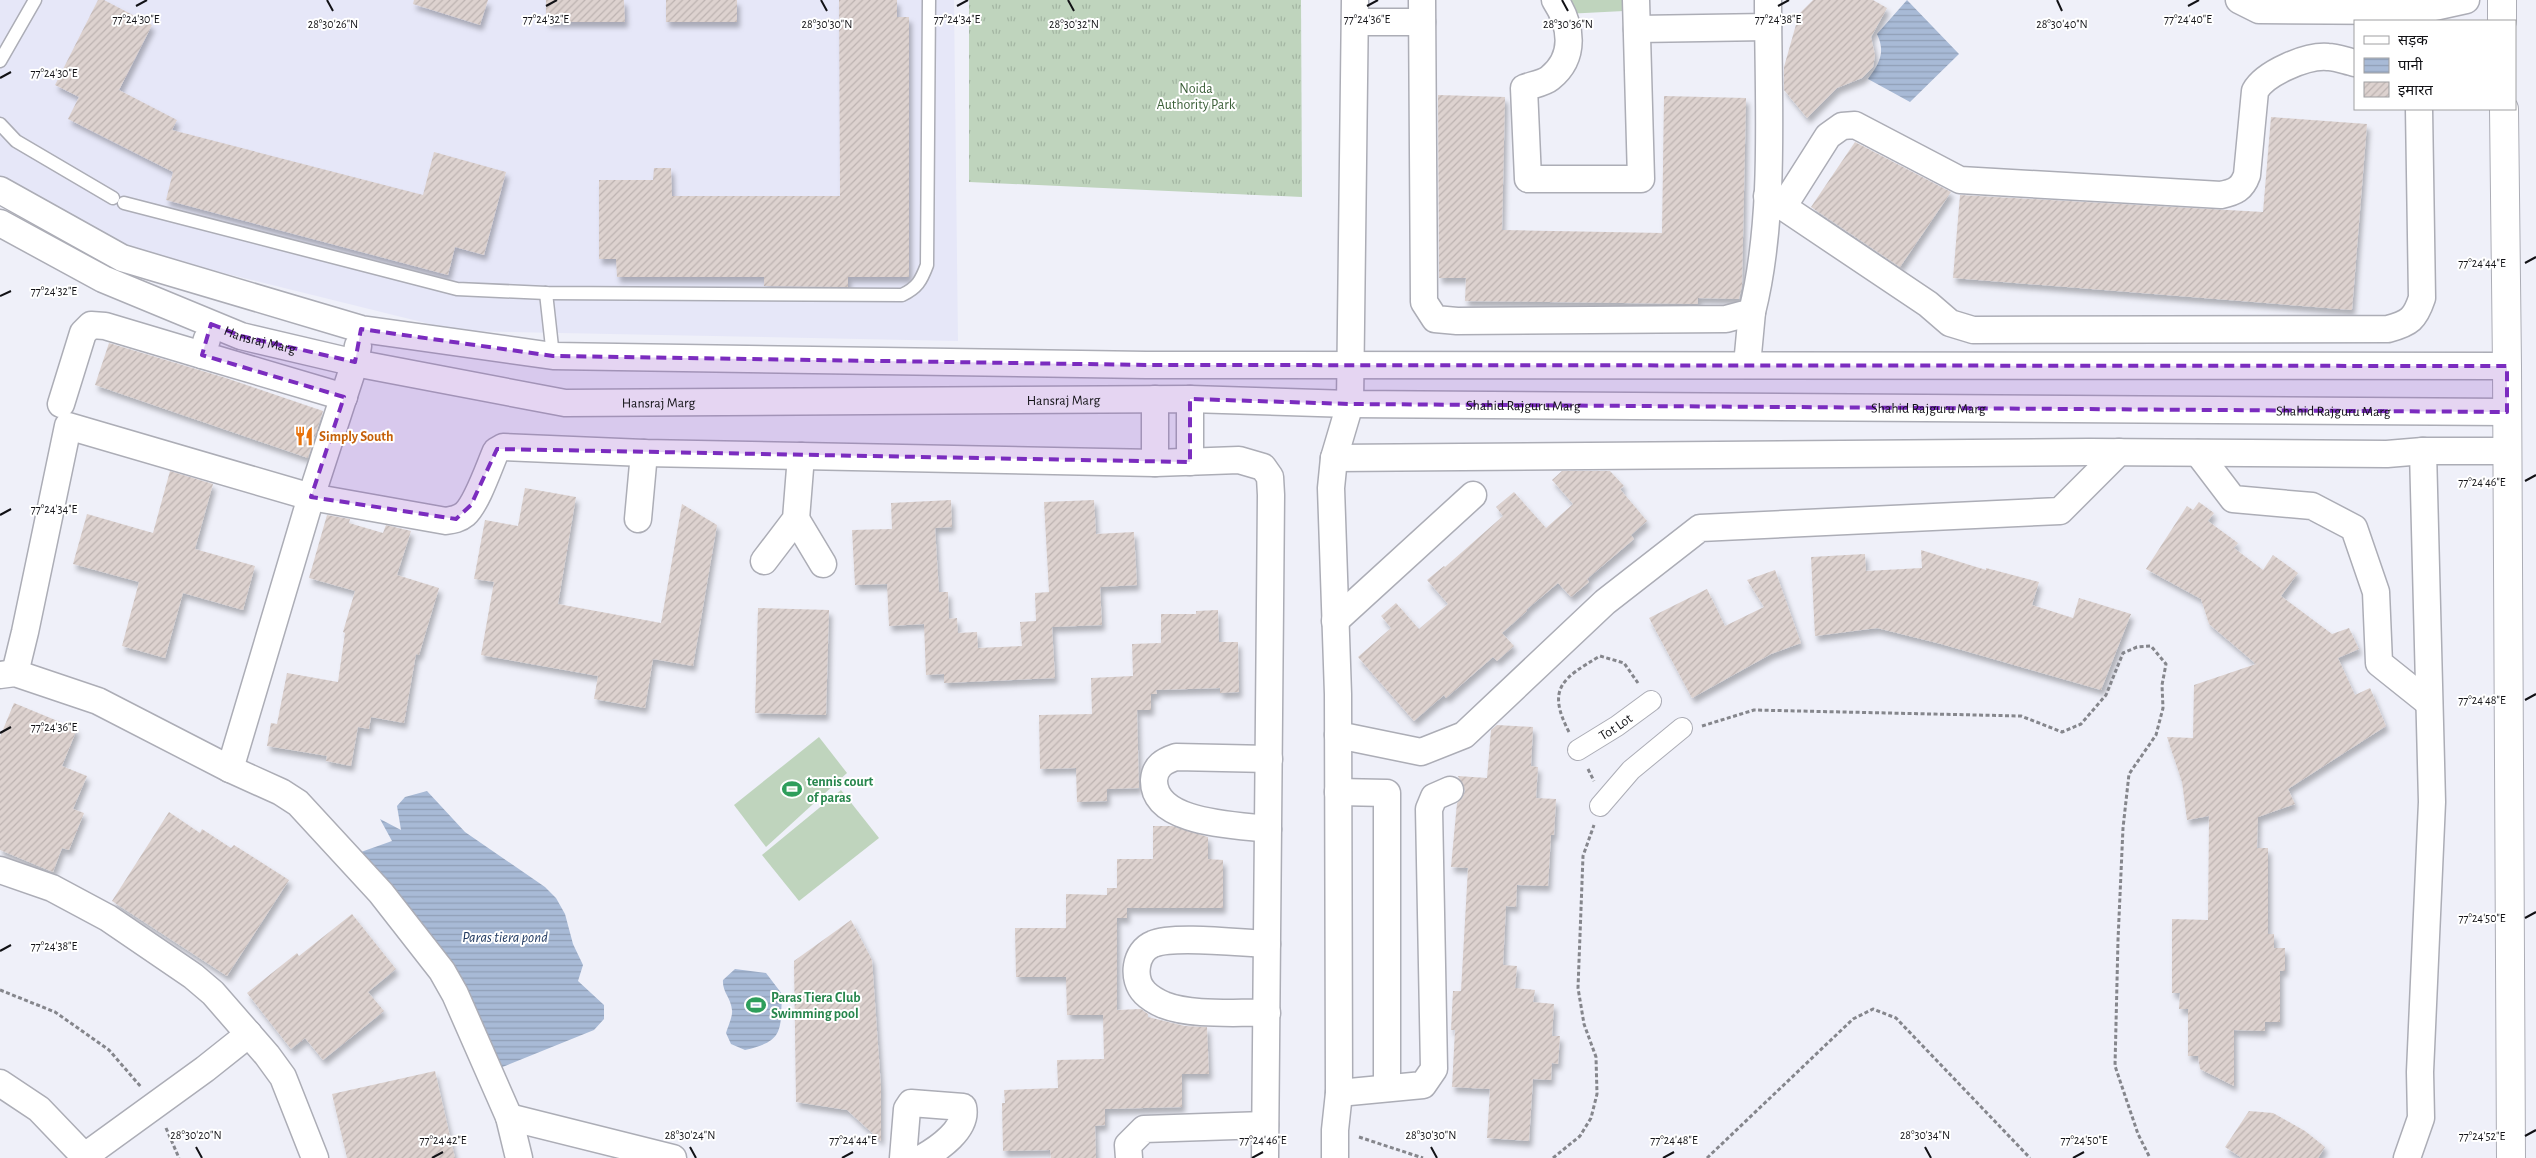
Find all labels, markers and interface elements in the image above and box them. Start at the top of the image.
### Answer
text: 77°24'30"E [112,13,160,25]
text: 77°24'32"E [523,13,569,25]
text: 77°24'34"E [934,13,981,25]
text: 77°24'36"E [1344,13,1390,25]
text: 77°24'38"E [1755,13,1801,25]
text: 77°24'40"E [2164,13,2212,25]
text: 28°30'26"N [308,18,358,30]
text: 28°30'30"N [802,18,852,30]
text: 28°30'32"N [1049,18,1099,30]
text: 28°30'36"N [1543,18,1593,30]
text: 28°30'40"N [2036,18,2088,30]
legend [2354,20,2516,110]
text: सड़क [2398,33,2428,48]
text: पानी [2398,57,2424,73]
text: 77°24'30"E [30,67,78,79]
park label: Noida Authority Park [1157,82,1236,112]
text: इमारत [2398,83,2433,98]
text: 77°24'44"E [2458,257,2506,269]
text: 77°24'32"E [31,285,77,297]
street label: Hansraj Marg [222,324,297,357]
street label: Hansraj Marg [1027,394,1101,408]
street label: Hansraj Marg [622,396,696,411]
street label: Shahid Rajguru Marg [1466,399,1581,414]
street label: Shahid Rajguru Marg [1871,402,1986,416]
street label: Shahid Rajguru Marg [2276,404,2391,419]
restaurant icon: Simply South [293,425,315,447]
place label: Simply South [319,430,393,444]
text: 77°24'46"E [2458,476,2506,488]
text: 77°24'34"E [31,503,78,515]
text: 77°24'48"E [2458,694,2506,706]
street label: Tot Lot [1597,711,1635,743]
text: 77°24'36"E [31,721,77,733]
place label: tennis court of paras [807,775,874,805]
sports icon: tennis court of paras [781,778,803,800]
text: 77°24'50"E [2458,912,2506,924]
water label: Paras tiera pond [462,930,548,945]
text: 77°24'38"E [31,940,77,952]
place label: Paras Tiera Club Swimming pool [771,991,861,1021]
sports icon: Paras Tiera Club Swimming pool [745,994,767,1016]
text: 28°30'20"N [170,1129,222,1141]
text: 28°30'24"N [665,1129,715,1141]
text: 28°30'30"N [1406,1129,1456,1141]
text: 28°30'34"N [1900,1129,1950,1141]
text: 77°24'52"E [2459,1130,2505,1142]
text: 77°24'42"E [419,1134,467,1146]
text: 77°24'44"E [829,1134,877,1146]
text: 77°24'46"E [1239,1134,1287,1146]
text: 77°24'48"E [1650,1134,1698,1146]
text: 77°24'50"E [2060,1134,2108,1146]

